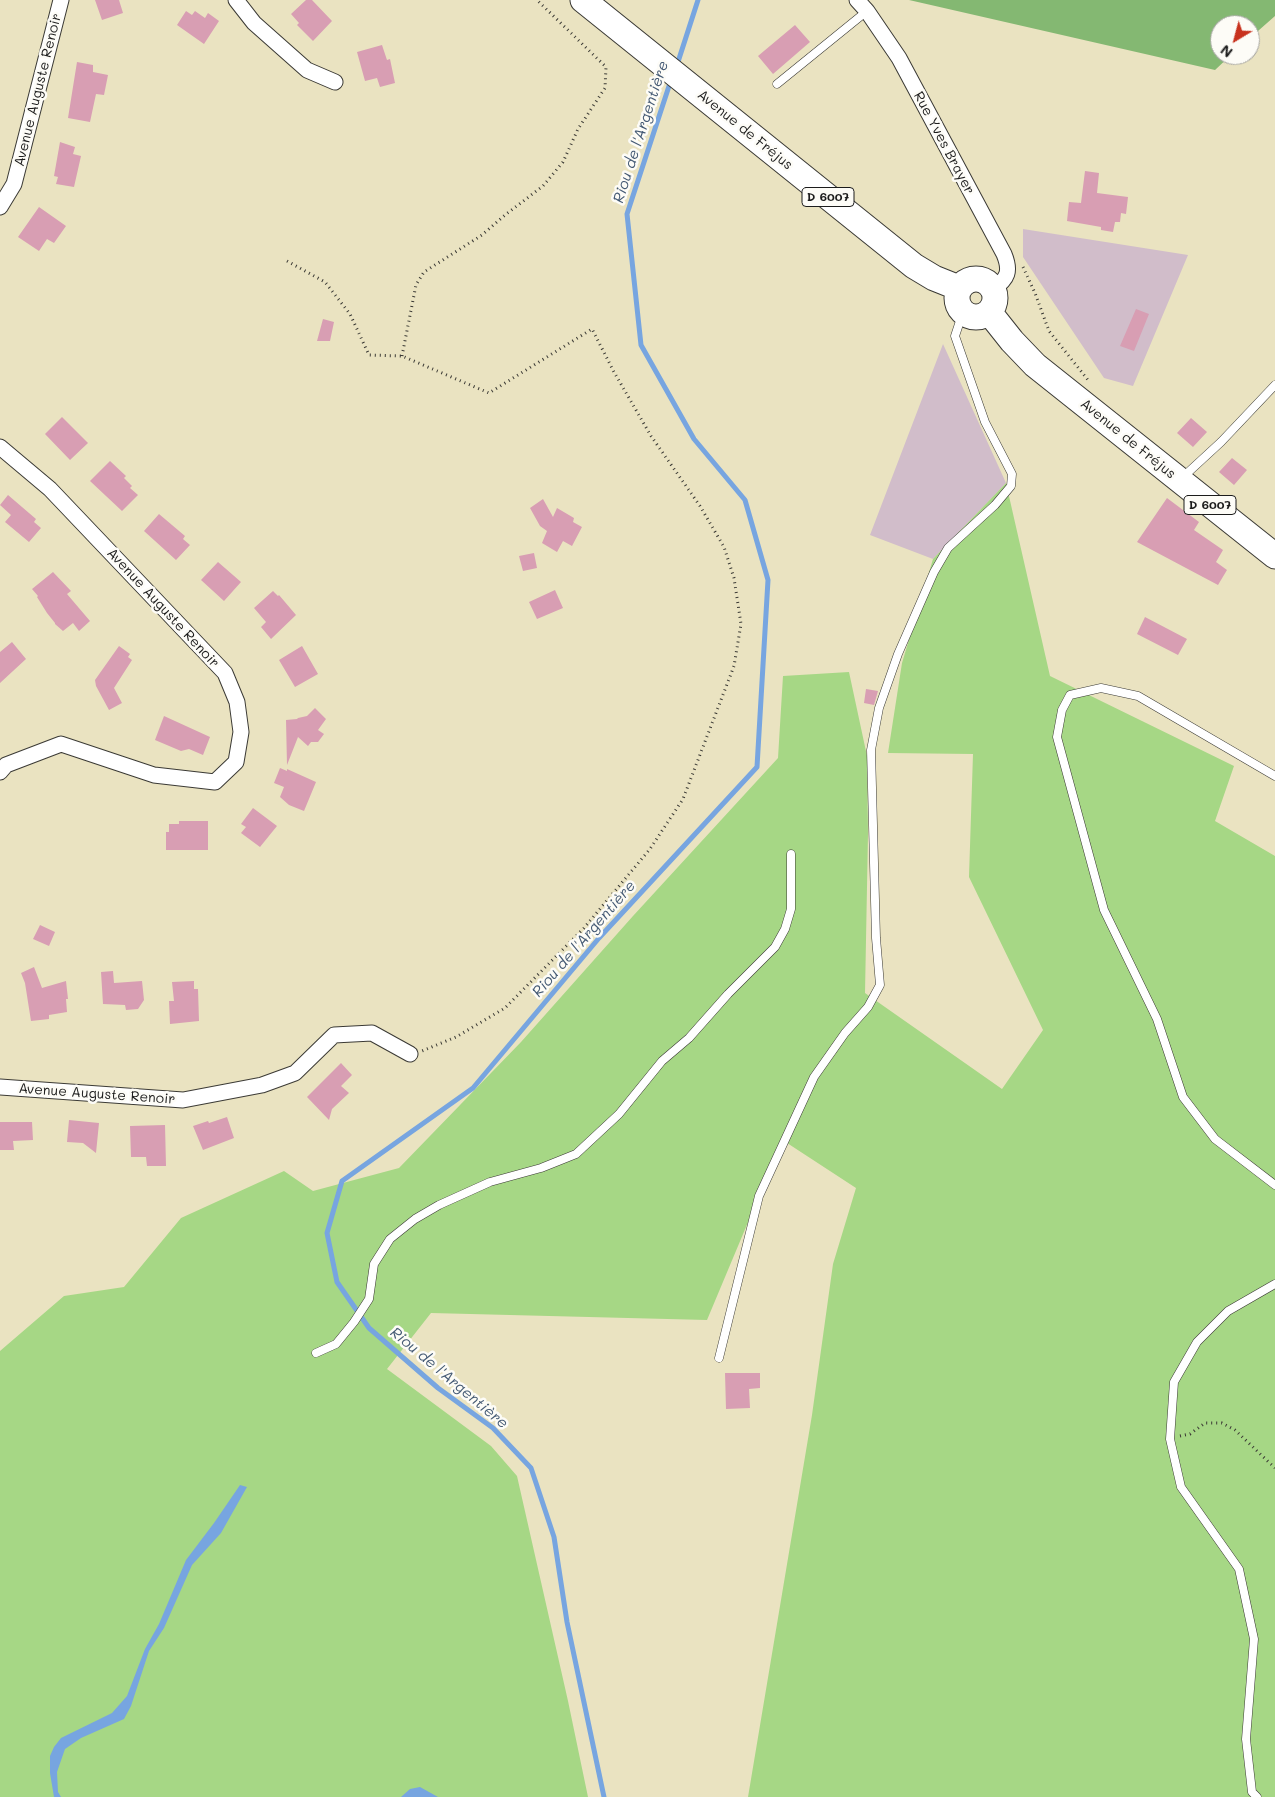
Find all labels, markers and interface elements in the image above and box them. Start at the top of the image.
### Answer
street label: Avenue Auguste Renoir [11,12,65,168]
north arrow [1210,15,1260,65]
text: N [1216,41,1236,62]
water label: Riou de l'Argentière [610,59,672,205]
street label: Avenue de Fréjus [694,86,796,174]
street label: Rue Yves Brayer [910,89,978,197]
road number: D 6007 [802,188,854,206]
street label: Avenue de Fréjus [1077,395,1179,483]
road number: D 6007 [1184,496,1236,514]
street label: Avenue Auguste Renoir [103,545,223,671]
water label: Riou de l'Argentière [529,877,639,1001]
street label: Avenue Auguste Renoir [18,1080,176,1108]
water label: Riou de l'Argentière [386,1323,512,1433]

